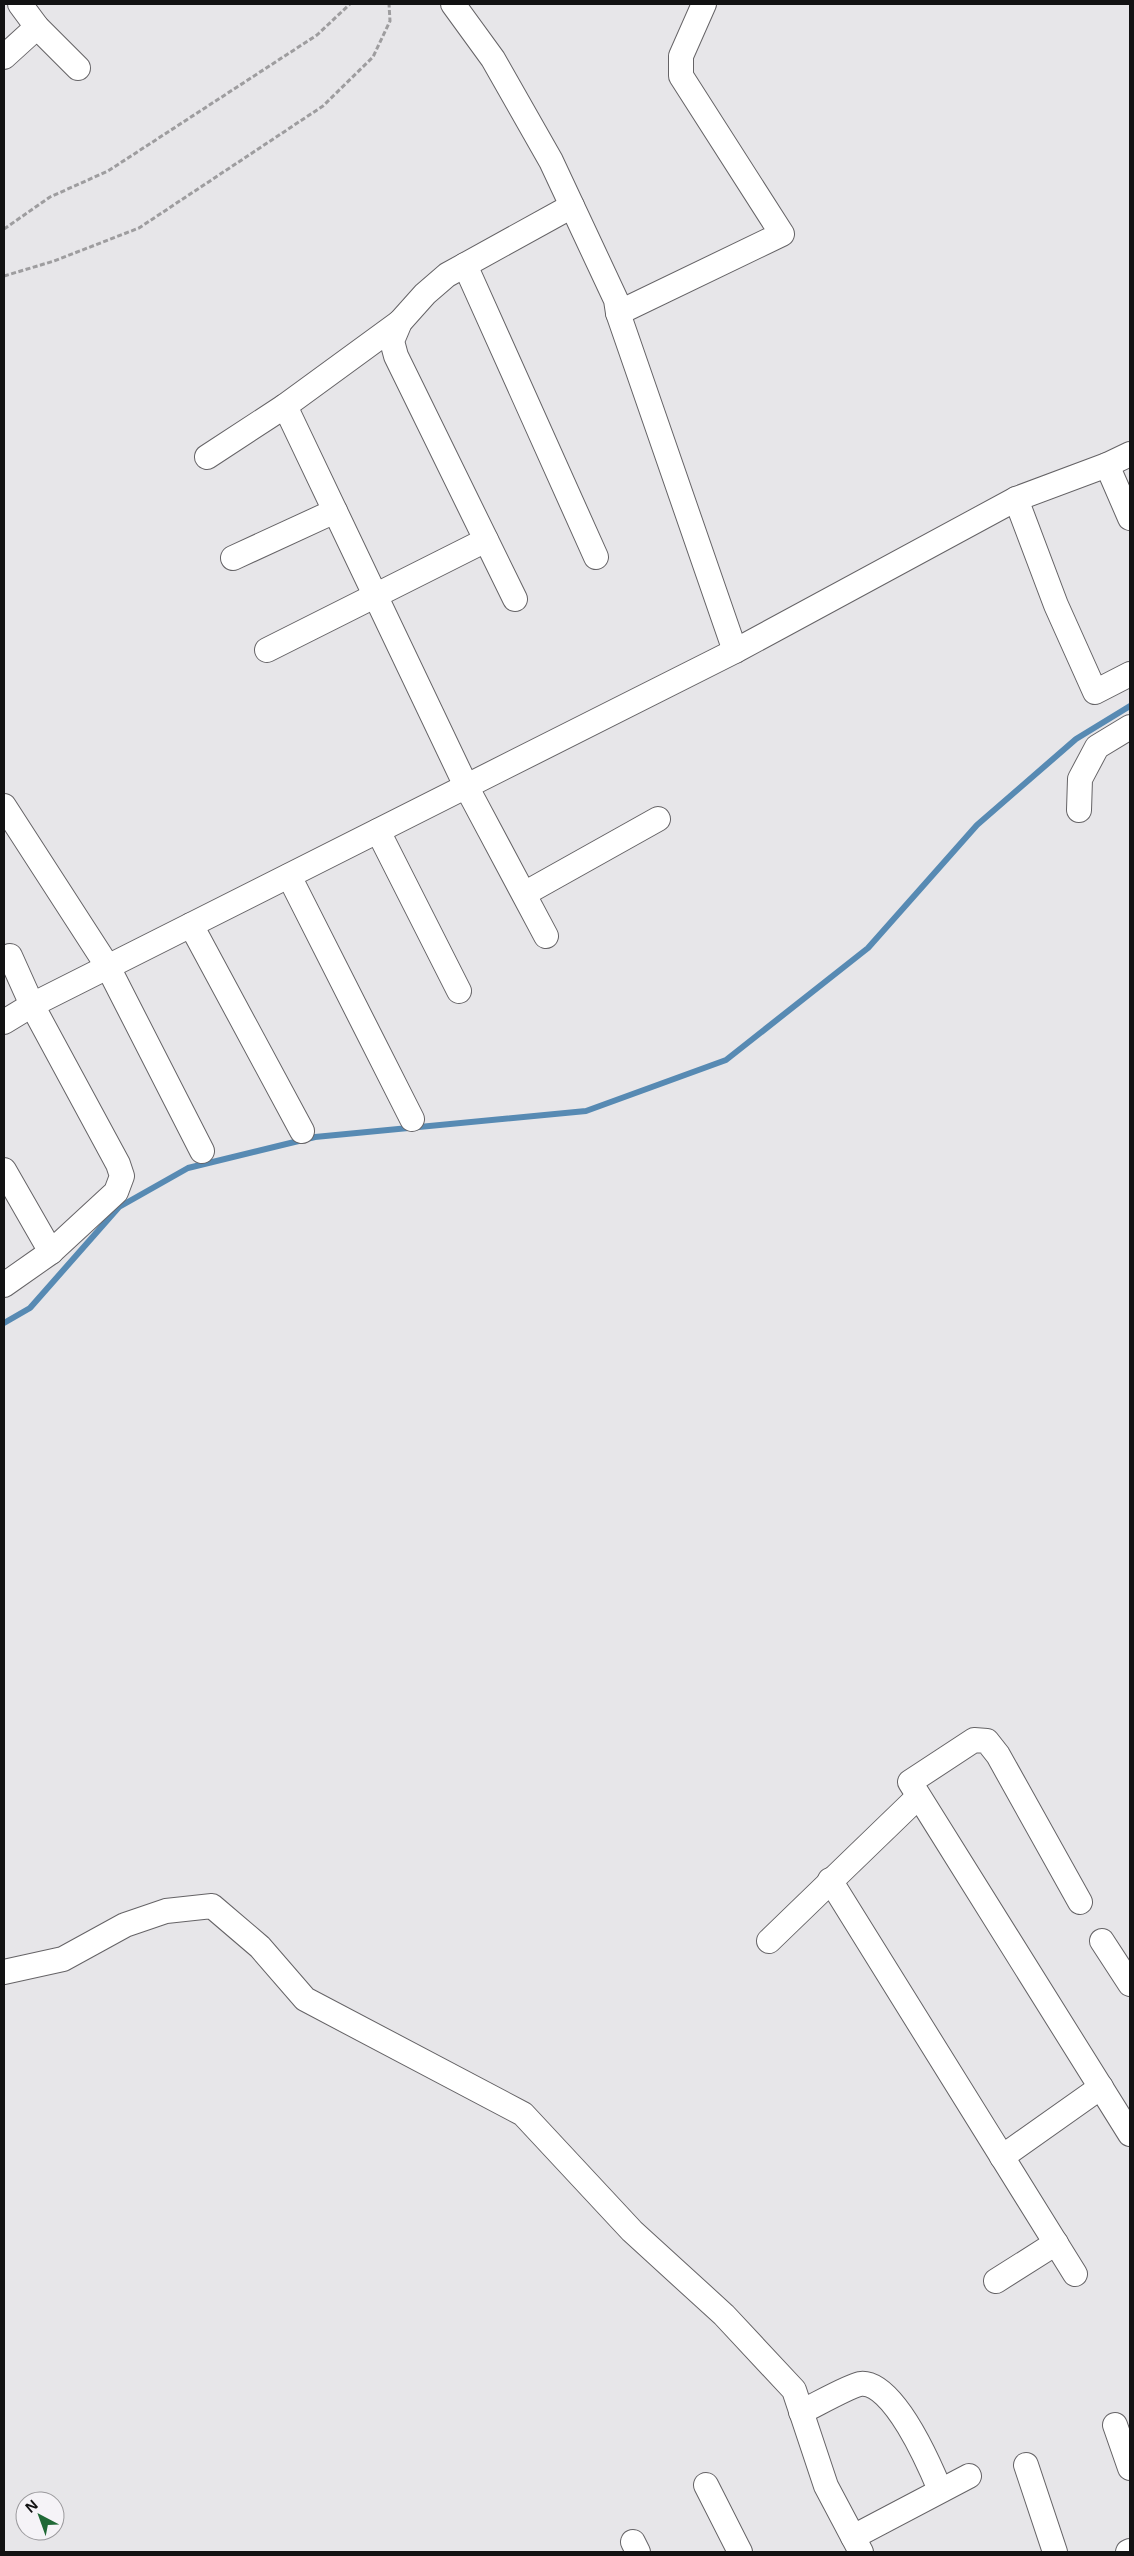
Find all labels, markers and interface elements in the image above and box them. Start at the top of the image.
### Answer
north arrow [15,2491,65,2541]
text: N [21,2495,42,2517]

